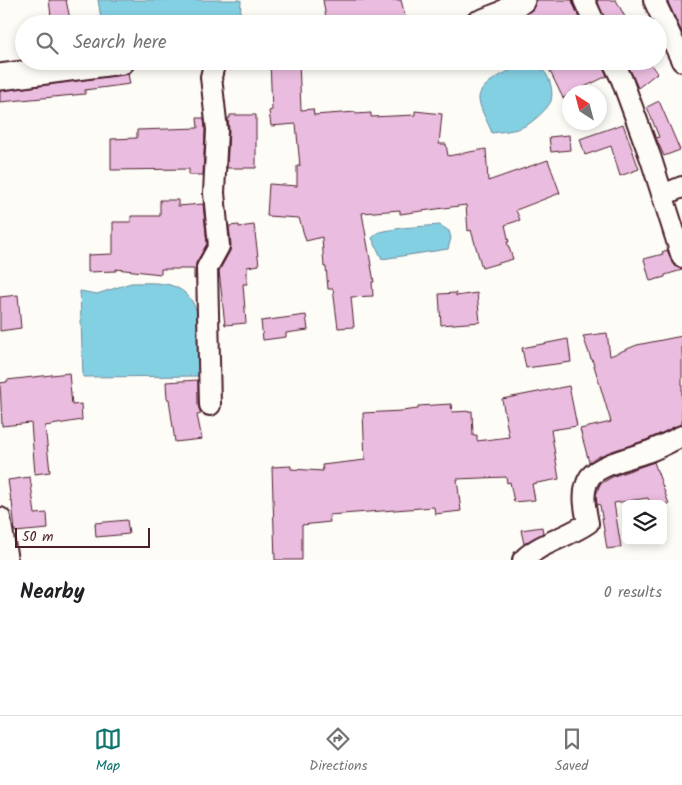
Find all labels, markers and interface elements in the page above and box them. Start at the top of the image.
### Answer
search box [15,15,667,70]
text: Search here [73,28,167,58]
icon: search [33,29,61,57]
north arrow [562,85,607,130]
map controls [622,500,667,545]
button: layers [622,500,667,545]
scale bar [15,525,150,548]
text: 50 m [22,526,53,548]
text: Nearby [20,576,85,609]
text: 0 results [604,580,662,605]
tab: Map [94,725,122,777]
tab: Directions [309,725,367,777]
tab: Saved [555,725,588,777]

